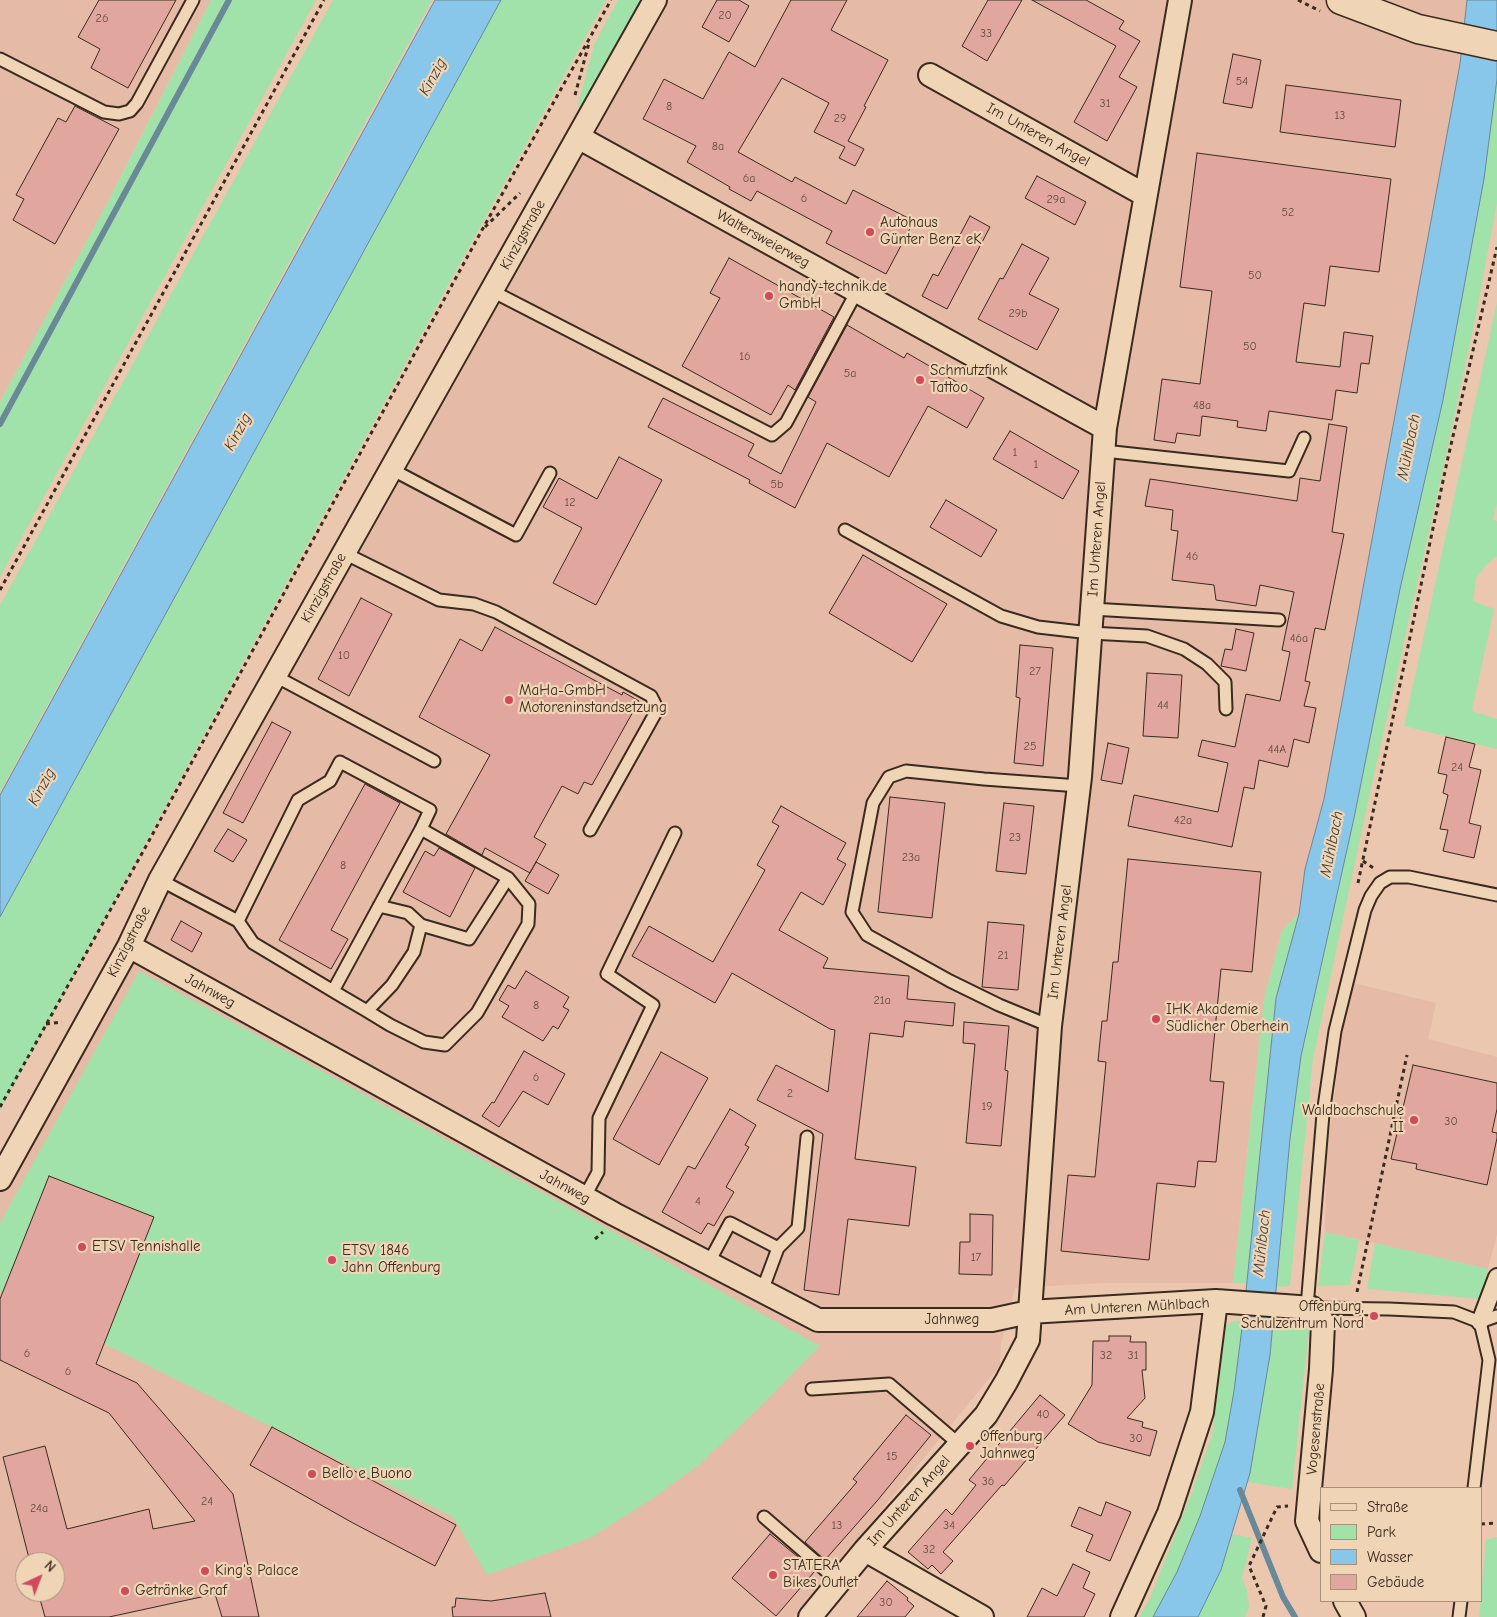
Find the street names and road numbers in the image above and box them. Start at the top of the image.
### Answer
street label: Im Unteren Angel [983,99,1093,171]
street label: Kinzigstraße [496,197,550,273]
street label: Waltersweierweg [713,206,813,272]
street label: Im Unteren Angel [1084,481,1110,597]
street label: Kinzigstraße [297,550,351,626]
street label: Im Unteren Angel [1044,884,1076,1000]
street label: Kinzigstraße [103,903,155,981]
street label: Jahnweg [182,970,238,1012]
street label: Jahnweg [537,1166,593,1208]
street label: Am Unteren Mühlbach [1064,1294,1210,1320]
street label: Jahnweg [924,1311,980,1329]
street label: Vogesenstraße [1303,1382,1329,1476]
street label: Im Unteren Angel [864,1452,954,1550]

